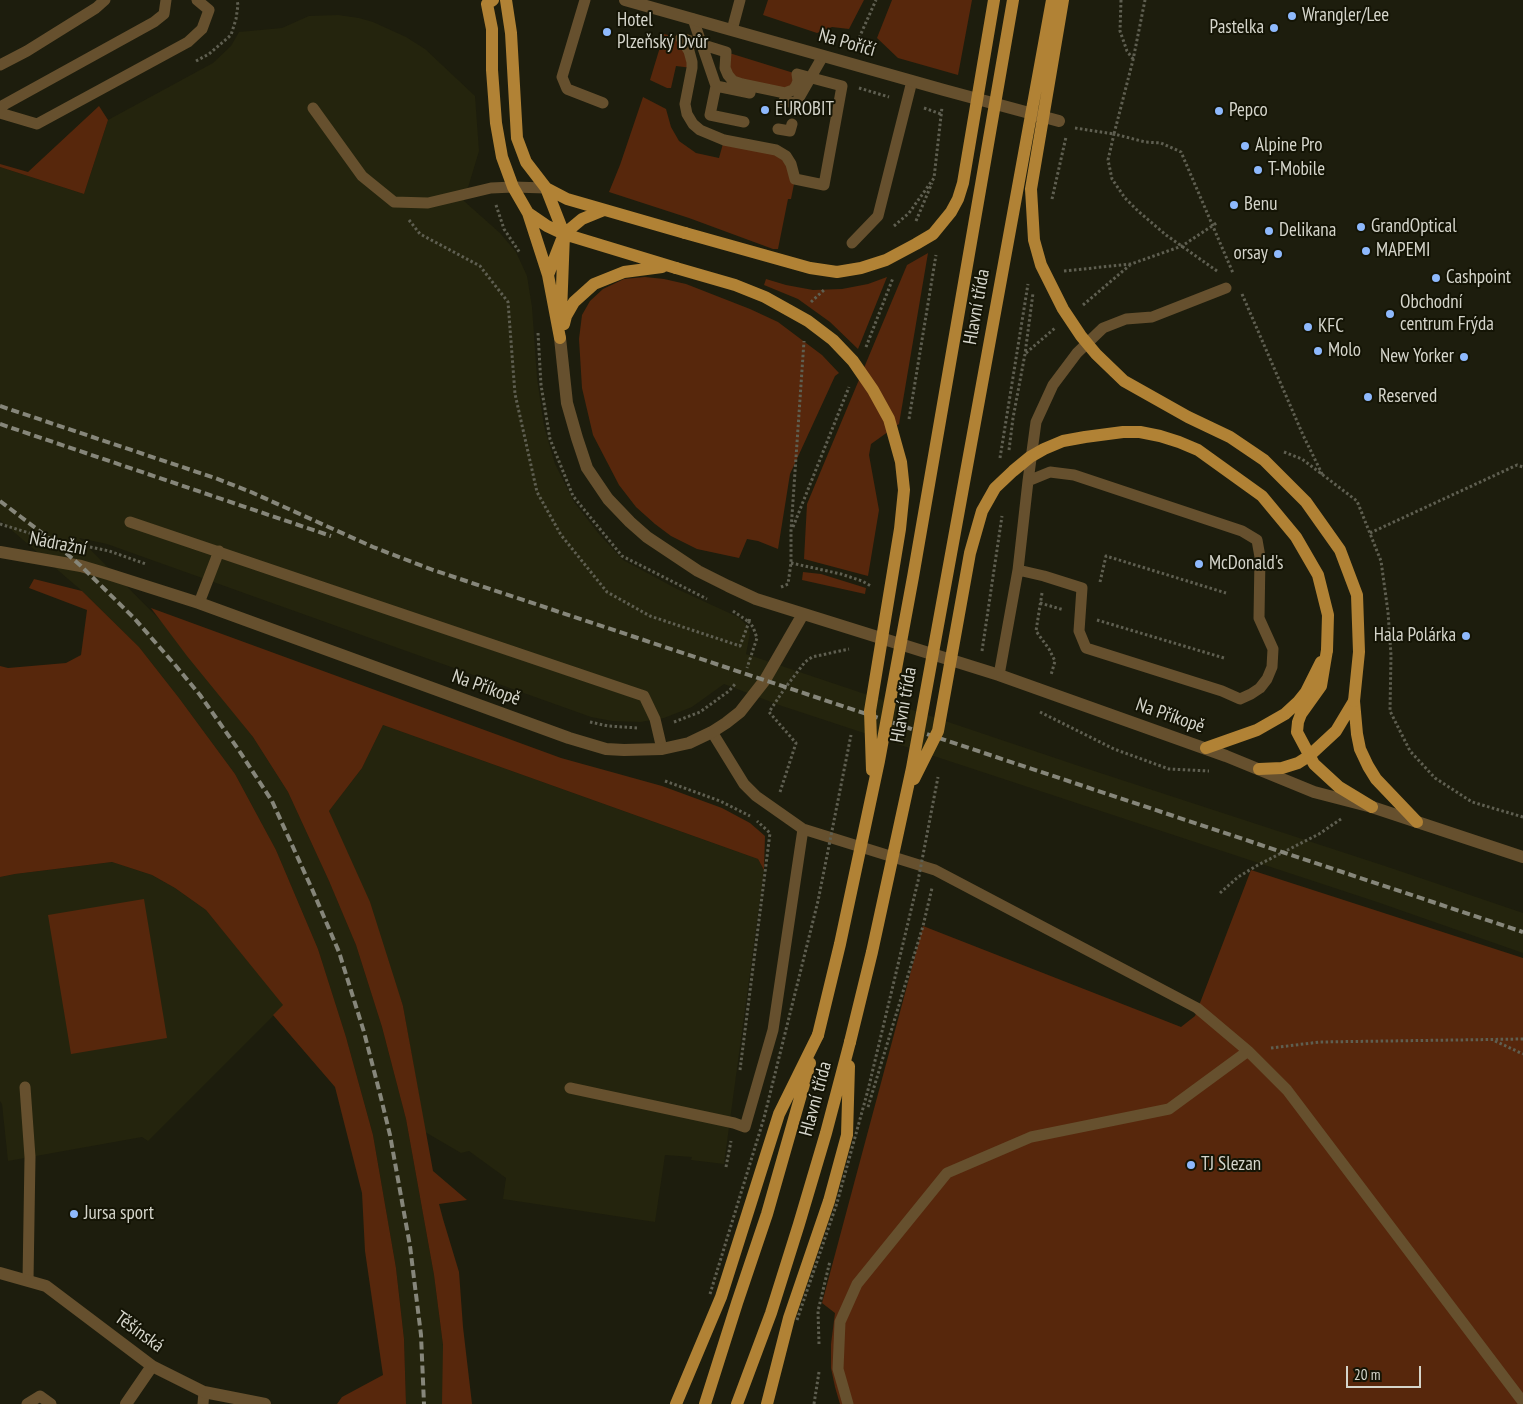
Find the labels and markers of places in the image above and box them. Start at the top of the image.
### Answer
place label: Wrangler/Lee [1302,5,1389,27]
place label: Hotel Plzeňský Dvůr [617,10,708,54]
marker: Wrangler/Lee [1286,10,1298,22]
place label: Pastelka [1210,17,1264,39]
marker: Pastelka [1268,22,1280,34]
marker: Hotel Plzeňský Dvůr [601,26,613,38]
place label: EUROBIT [775,99,834,121]
place label: Pepco [1229,100,1268,122]
marker: EUROBIT [759,104,771,116]
marker: Pepco [1213,105,1225,117]
place label: Alpine Pro [1255,135,1322,157]
marker: Alpine Pro [1239,140,1251,152]
place label: T-Mobile [1268,159,1325,181]
marker: T-Mobile [1252,164,1264,176]
place label: Benu [1244,194,1277,216]
marker: Benu [1228,199,1240,211]
place label: GrandOptical [1371,216,1457,238]
place label: Delikana [1279,220,1336,242]
marker: GrandOptical [1355,221,1367,233]
marker: Delikana [1263,225,1275,237]
place label: MAPEMI [1376,240,1430,262]
place label: orsay [1233,243,1268,265]
marker: MAPEMI [1360,245,1372,257]
marker: orsay [1272,248,1284,260]
place label: Cashpoint [1446,267,1511,289]
marker: Cashpoint [1430,272,1442,284]
place label: Obchodní centrum Frýda [1400,292,1494,336]
marker: Obchodní centrum Frýda [1384,308,1396,320]
place label: KFC [1318,316,1344,338]
marker: KFC [1302,321,1314,333]
place label: Molo [1328,340,1361,362]
marker: Molo [1312,345,1324,357]
place label: New Yorker [1380,346,1454,368]
marker: New Yorker [1458,351,1470,363]
place label: Reserved [1378,386,1437,408]
marker: Reserved [1362,391,1374,403]
place label: McDonald's [1209,553,1284,575]
marker: McDonald's [1193,558,1205,570]
place label: Hala Polárka [1374,625,1456,647]
marker: Hala Polárka [1460,630,1472,642]
place label: TJ Slezan [1201,1154,1261,1176]
marker: TJ Slezan [1185,1159,1197,1171]
place label: Jursa sport [84,1203,154,1225]
marker: Jursa sport [68,1208,80,1220]

